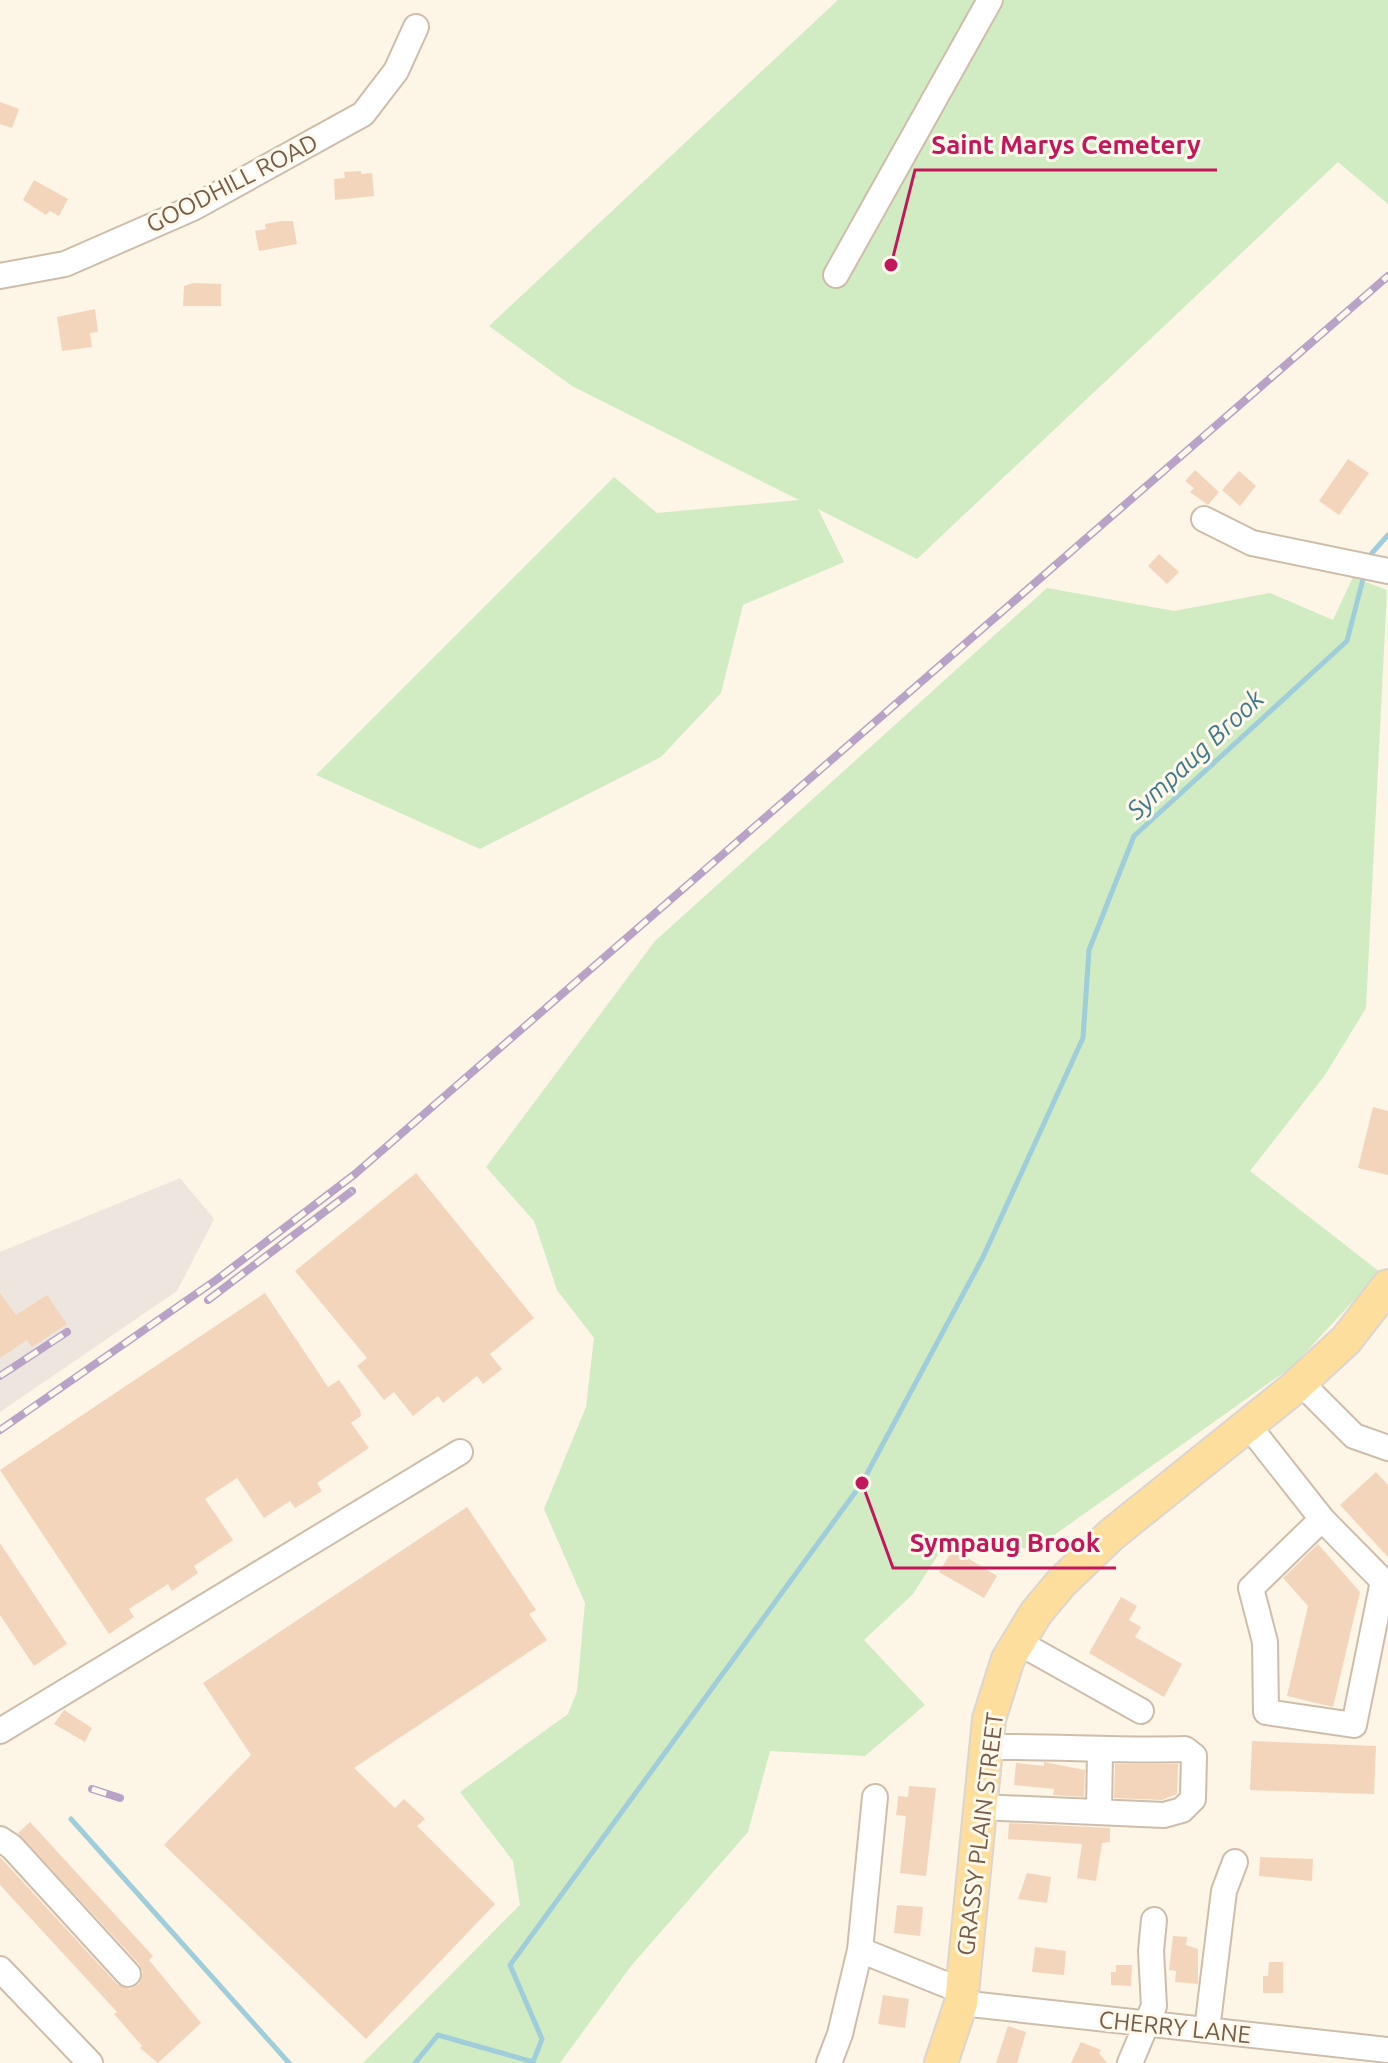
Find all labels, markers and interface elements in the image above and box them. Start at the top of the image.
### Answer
callout: Saint Marys Cemetery [915,120,1217,170]
street label: GOODHILL ROAD [142,128,322,238]
text: Saint Marys Cemetery [931,130,1201,159]
water label: Sympaug Brook [1120,683,1270,825]
callout: Sympaug Brook [893,1518,1116,1568]
text: Sympaug Brook [910,1528,1101,1557]
street label: GRASSY PLAIN STREET [952,1711,1008,1957]
street label: CHERRY LANE [1097,2006,1253,2048]

